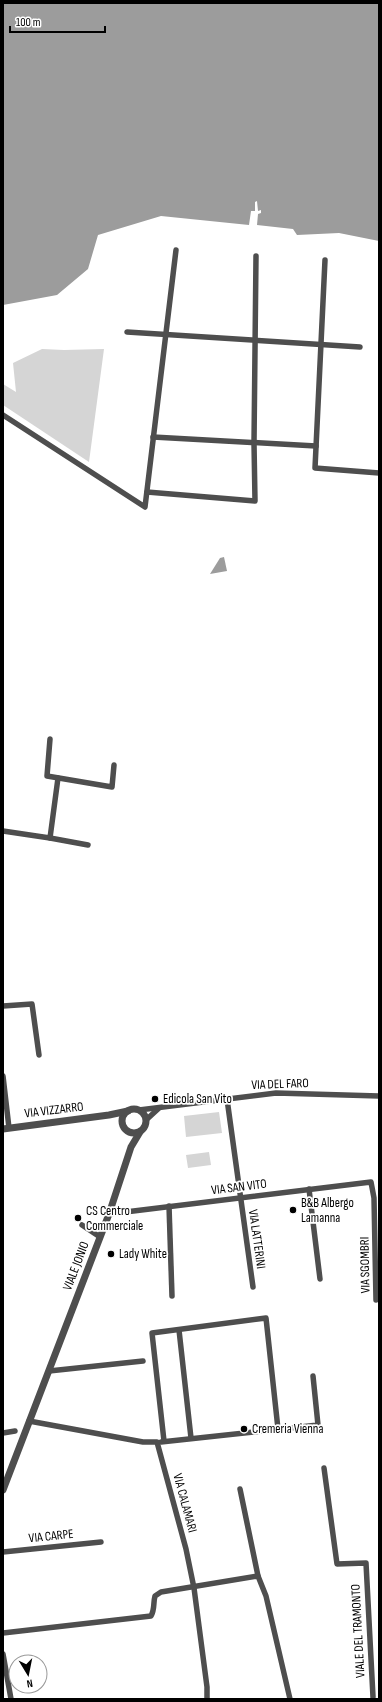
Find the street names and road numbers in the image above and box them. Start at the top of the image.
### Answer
street label: VIA DEL FARO [251,1075,309,1093]
street label: VIA VIZZARRO [24,1098,84,1122]
street label: VIA SAN VITO [210,1176,268,1198]
street label: VIA LATTERINI [245,1208,269,1270]
street label: VIA SGOMBRI [357,1237,373,1293]
street label: VIALE JONIO [59,1239,93,1293]
street label: VIA CALAMARI [169,1472,201,1534]
street label: VIA CARPE [28,1526,74,1546]
street label: VIALE DEL TRAMONTO [348,1584,368,1678]

